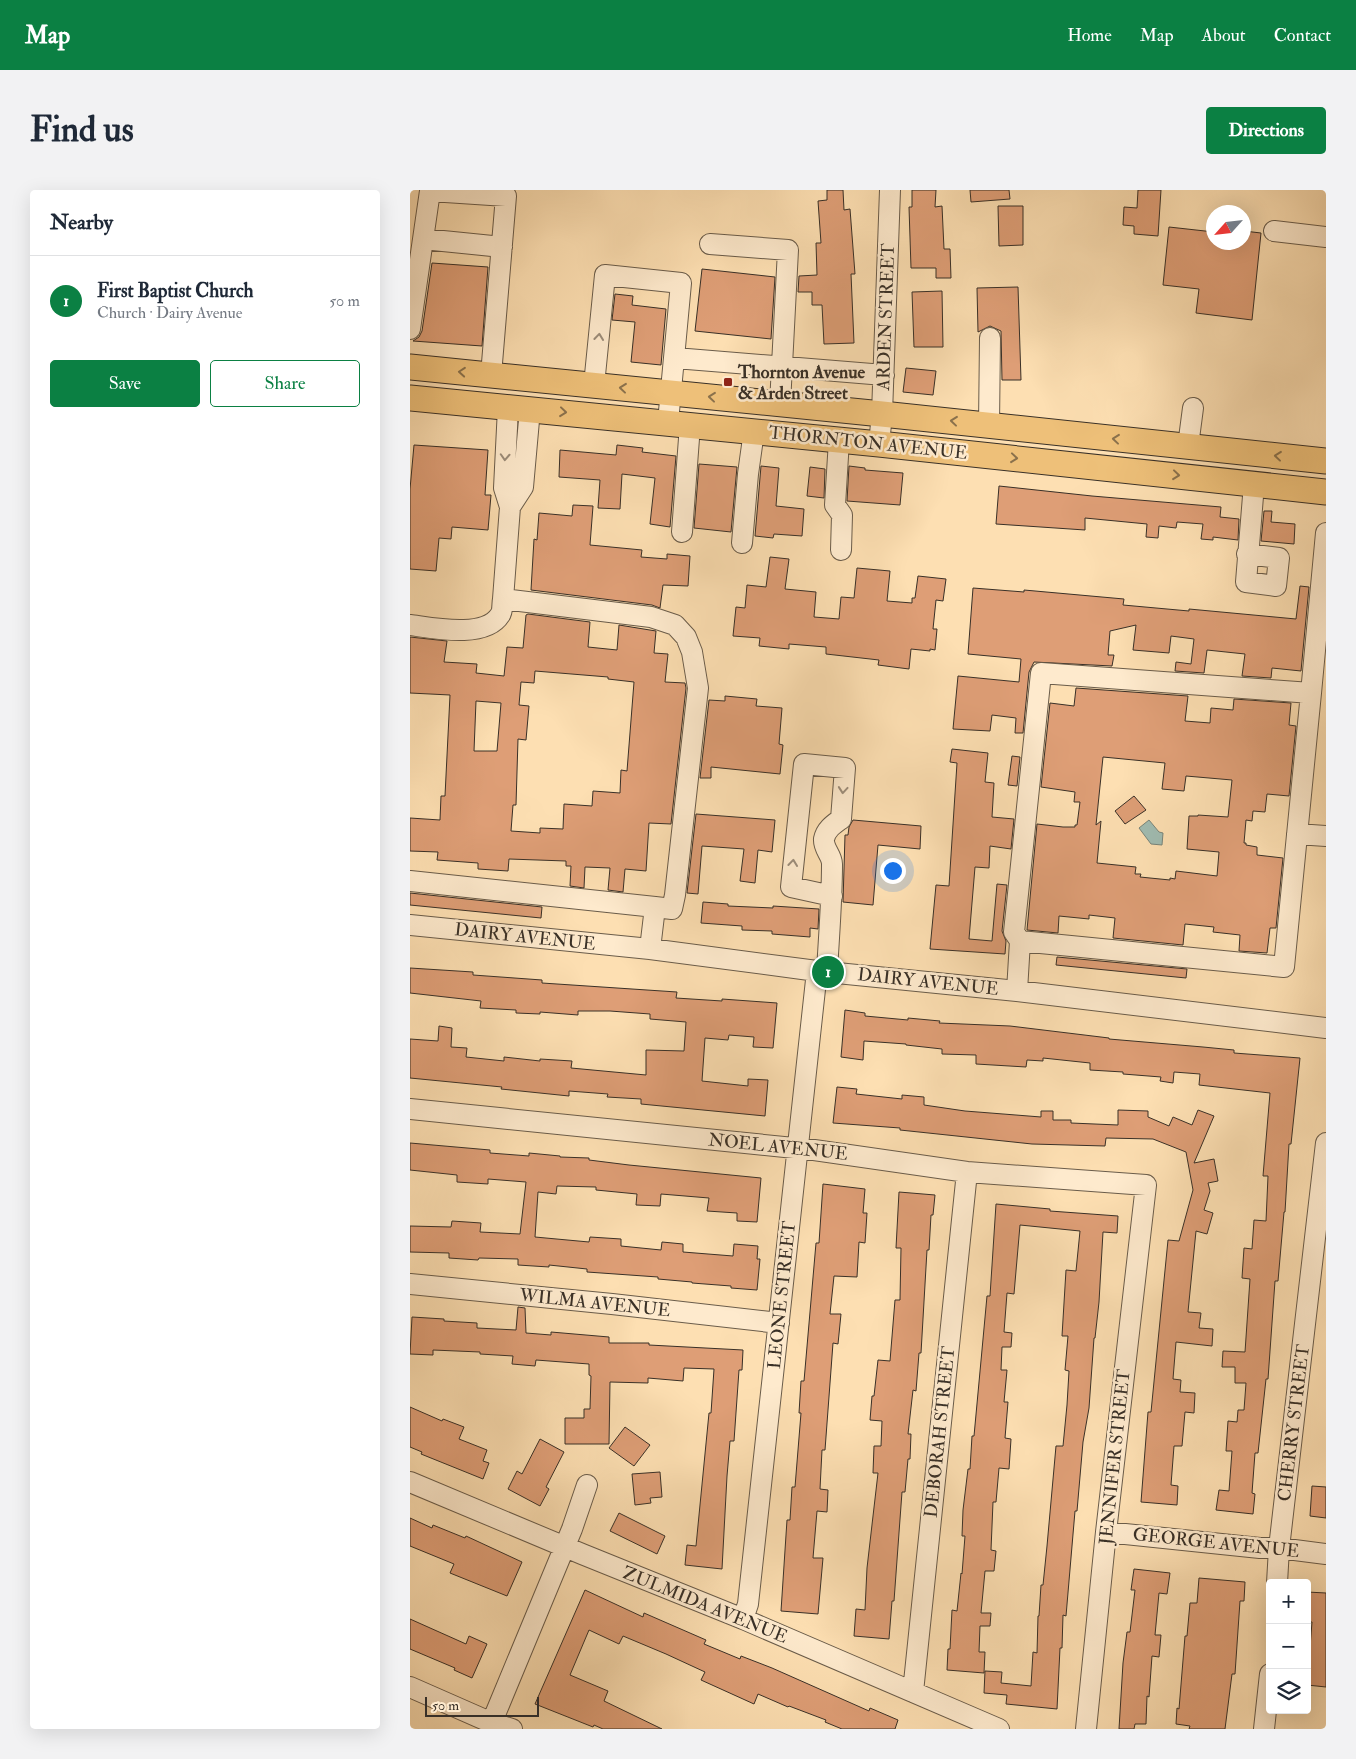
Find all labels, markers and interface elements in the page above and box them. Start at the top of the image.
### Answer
text: Map [25,20,70,51]
text: Home [1067,24,1112,47]
text: Map [1140,24,1174,47]
text: About [1202,24,1246,47]
text: Contact [1274,24,1331,47]
button: Directions [1206,107,1326,154]
text: Find us [30,108,134,152]
north arrow [1206,205,1251,250]
text: Nearby [50,209,113,236]
street label: ARDEN STREET [872,242,900,392]
text: First Baptist Church [97,279,254,303]
text: 1 [63,291,69,311]
text: 50 m [329,291,360,311]
text: Church · Dairy Avenue [97,303,242,323]
one-way arrow [593,332,604,340]
button: Save [50,360,200,407]
button: Share [210,360,360,407]
place label: Thornton Avenue & Arden Street [737,361,865,405]
one-way arrow [457,367,465,378]
marker: Thornton Avenue & Arden Street [722,376,734,388]
one-way arrow [619,383,627,394]
one-way arrow [708,392,716,403]
one-way arrow [559,406,567,417]
one-way arrow [950,416,958,427]
street label: THORNTON AVENUE [768,421,968,465]
one-way arrow [1112,434,1120,445]
one-way arrow [1273,451,1281,462]
one-way arrow [1011,452,1019,463]
one-way arrow [500,453,511,461]
one-way arrow [1172,469,1180,480]
one-way arrow [838,786,849,794]
your location [880,858,906,884]
one-way arrow [787,859,798,867]
street label: DAIRY AVENUE [453,918,597,956]
pin: 1 [812,953,844,991]
street label: DAIRY AVENUE [856,963,1000,1001]
street label: NOEL AVENUE [707,1128,849,1166]
street label: LEONE STREET [763,1219,801,1370]
street label: WILMA AVENUE [517,1284,672,1322]
street label: CHERRY STREET [1273,1343,1315,1503]
street label: DEBORAH STREET [920,1345,960,1519]
street label: JENNIFER STREET [1094,1368,1136,1547]
street label: GEORGE AVENUE [1132,1523,1300,1563]
street label: ZULMIDA AVENUE [619,1561,791,1649]
map controls [1266,1579,1311,1714]
button: + [1266,1579,1311,1624]
button: − [1266,1624,1311,1669]
button: layers [1266,1669,1311,1714]
scale bar [425,1694,539,1717]
text: 50 m [432,1697,459,1714]

